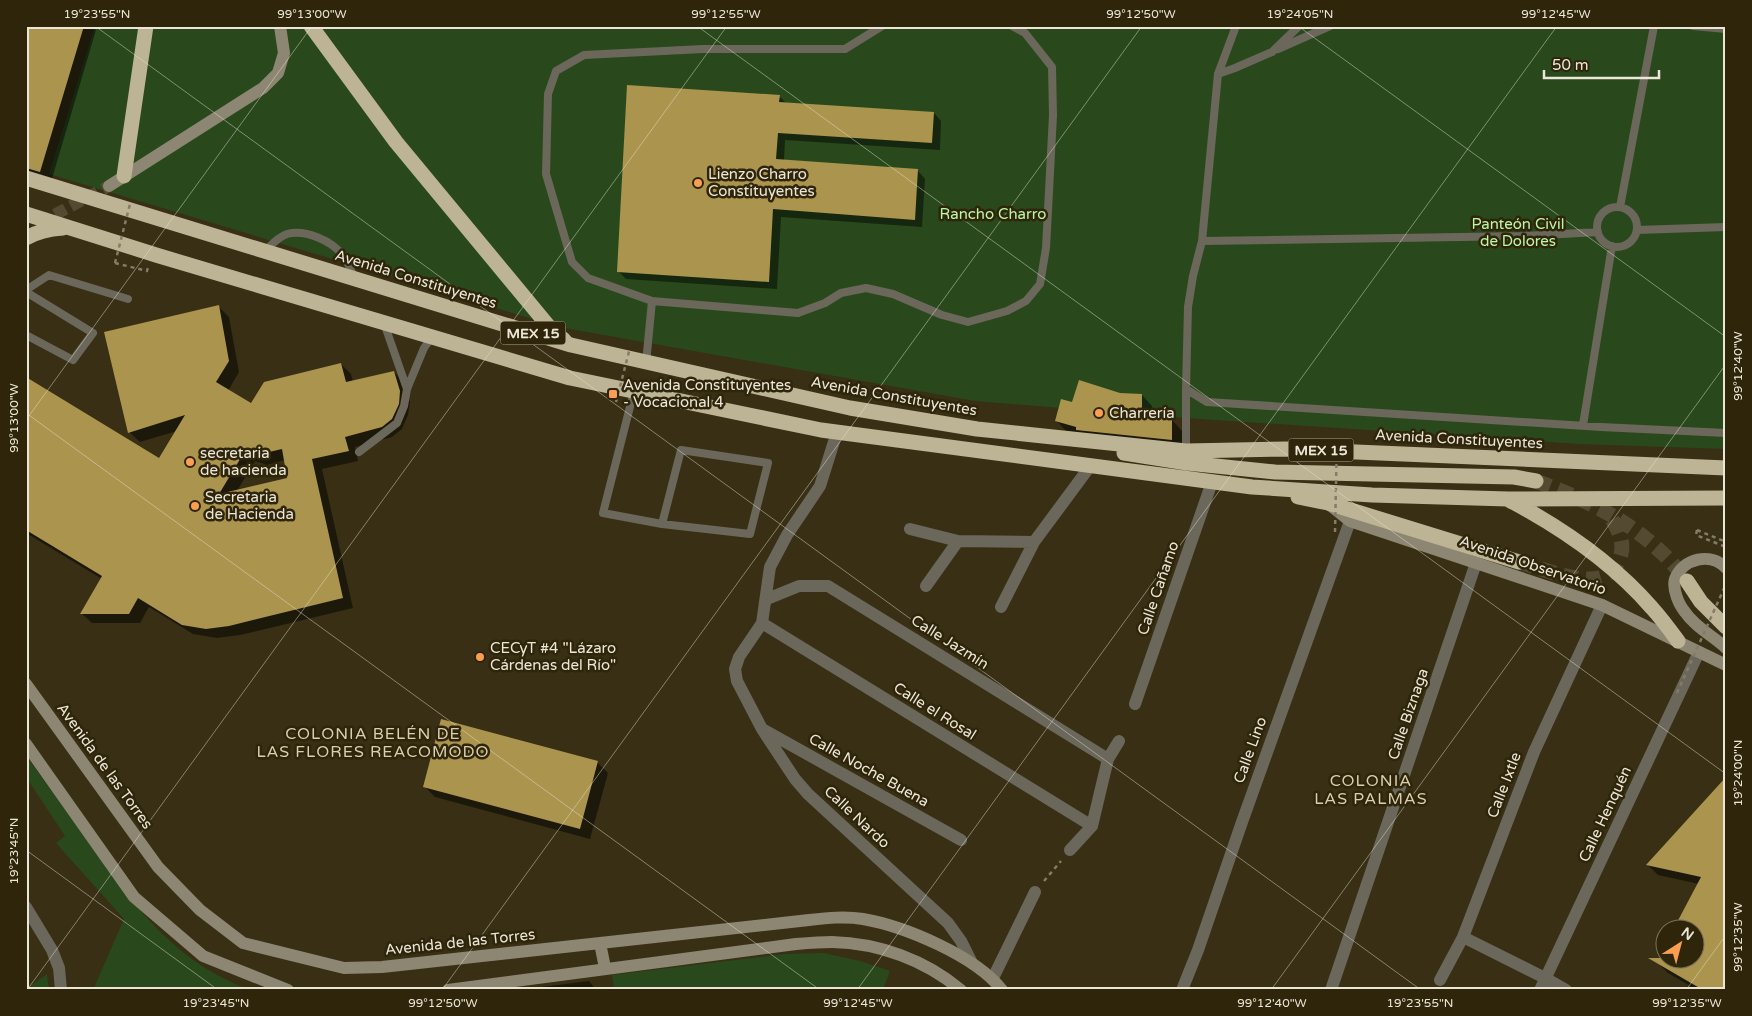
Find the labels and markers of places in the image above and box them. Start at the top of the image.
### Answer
place label: Lienzo Charro Constituyentes [708,165,815,200]
marker: Lienzo Charro Constituyentes [692,177,704,189]
place label: Avenida Constituyentes - Vocacional 4 [623,376,791,411]
marker: Avenida Constituyentes - Vocacional 4 [607,388,619,400]
place label: Charrería [1109,404,1175,422]
marker: Charrería [1093,407,1105,419]
place label: secretaria de hacienda [200,444,287,479]
marker: secretaria de hacienda [184,456,196,468]
place label: Secretaria de Hacienda [205,488,294,523]
marker: Secretaria de Hacienda [189,500,201,512]
place label: CECyT #4 "Lázaro Cárdenas del Río" [490,639,616,674]
marker: CECyT #4 "Lázaro Cárdenas del Río" [474,651,486,663]

